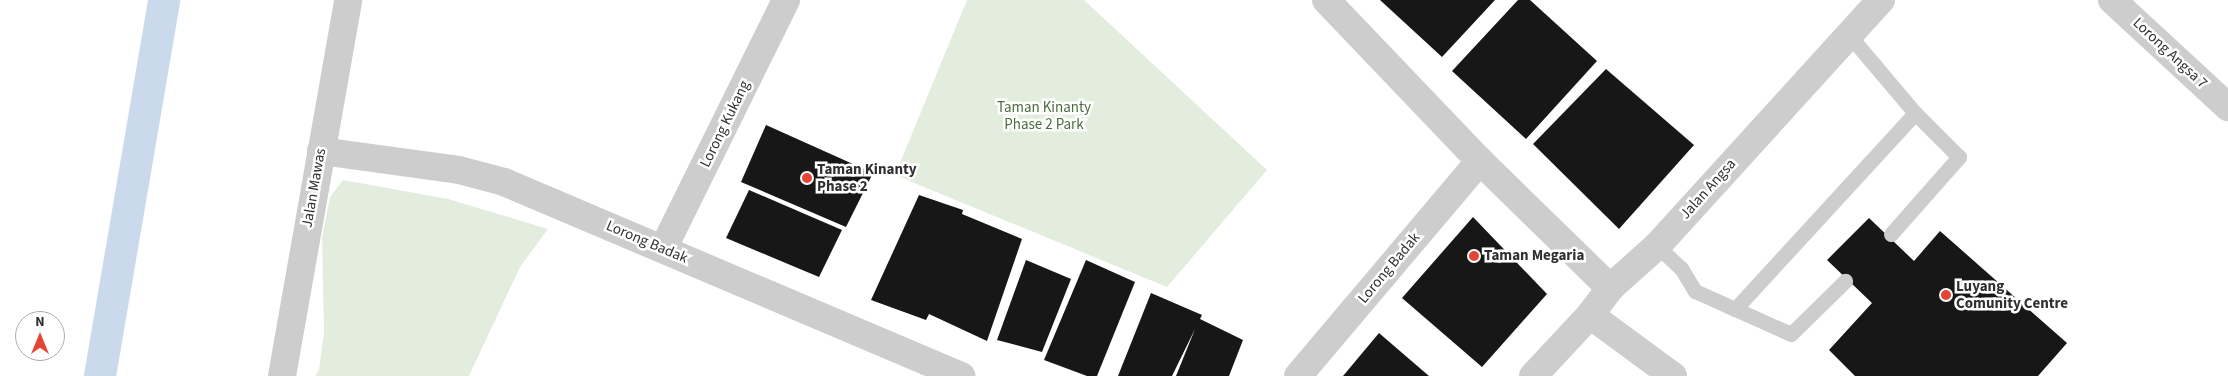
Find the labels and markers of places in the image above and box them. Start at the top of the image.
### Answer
place label: Taman Kinanty Phase 2 [817,160,917,195]
marker: Taman Kinanty Phase 2 [801,172,813,184]
place label: Taman Megaria [1484,247,1584,265]
marker: Taman Megaria [1468,250,1480,262]
place label: Luyang Comunity Centre [1956,277,2068,312]
marker: Luyang Comunity Centre [1940,289,1952,301]

